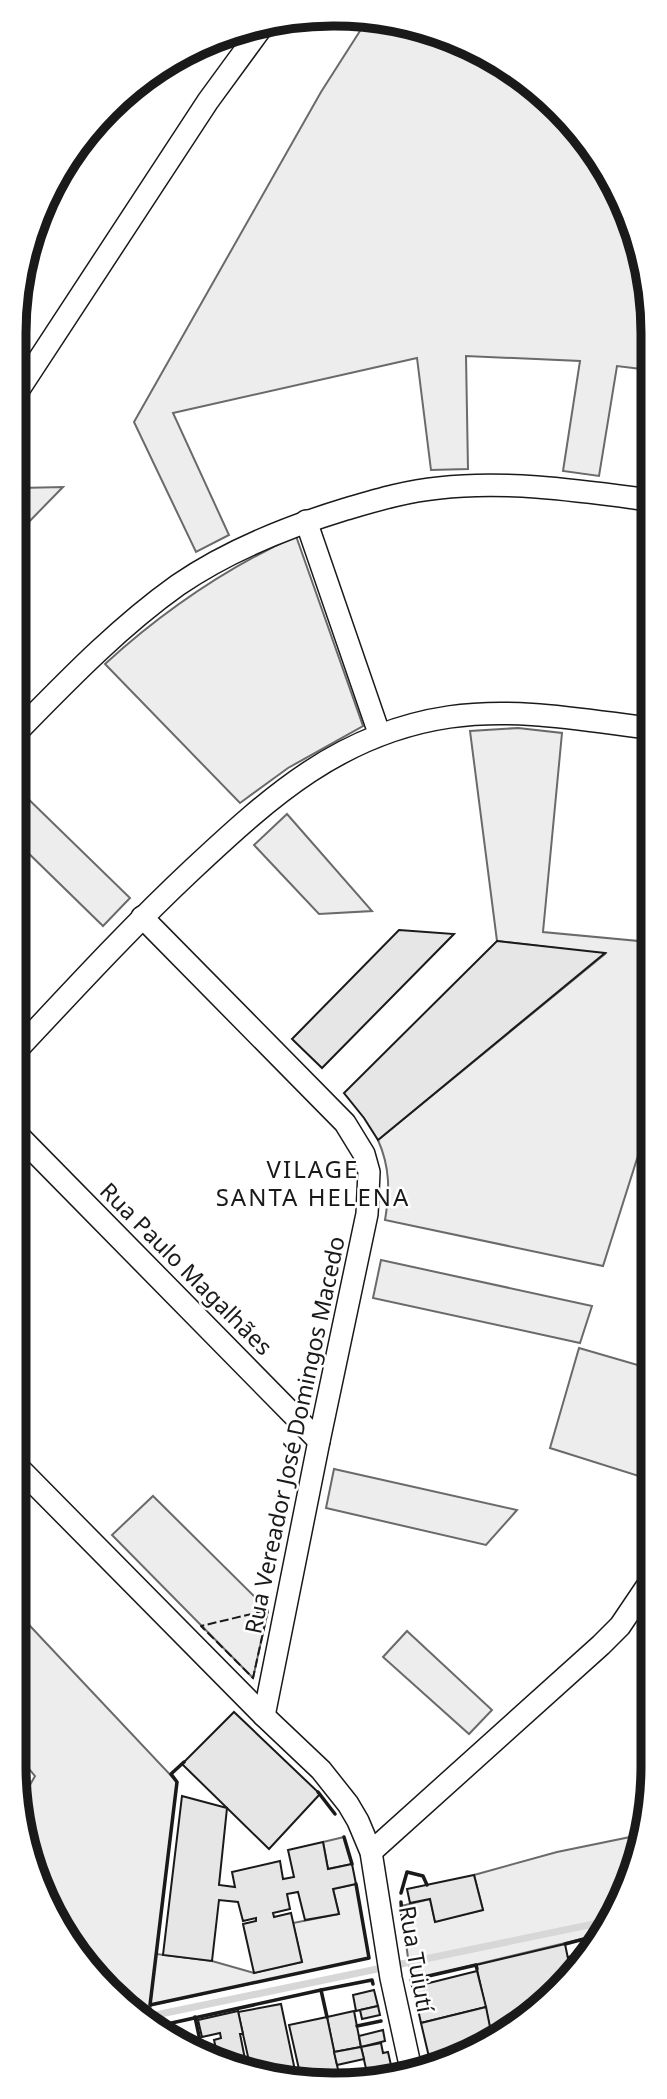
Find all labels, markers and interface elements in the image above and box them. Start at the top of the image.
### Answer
district label: VILAGE SANTA HELENA [216,1152,410,1213]
street label: Rua Paulo Magalhães [93,1175,280,1362]
street label: Rua Vereador José Domingos Macedo [236,1233,352,1636]
street label: Rua Tuiutí [392,1903,442,2016]

